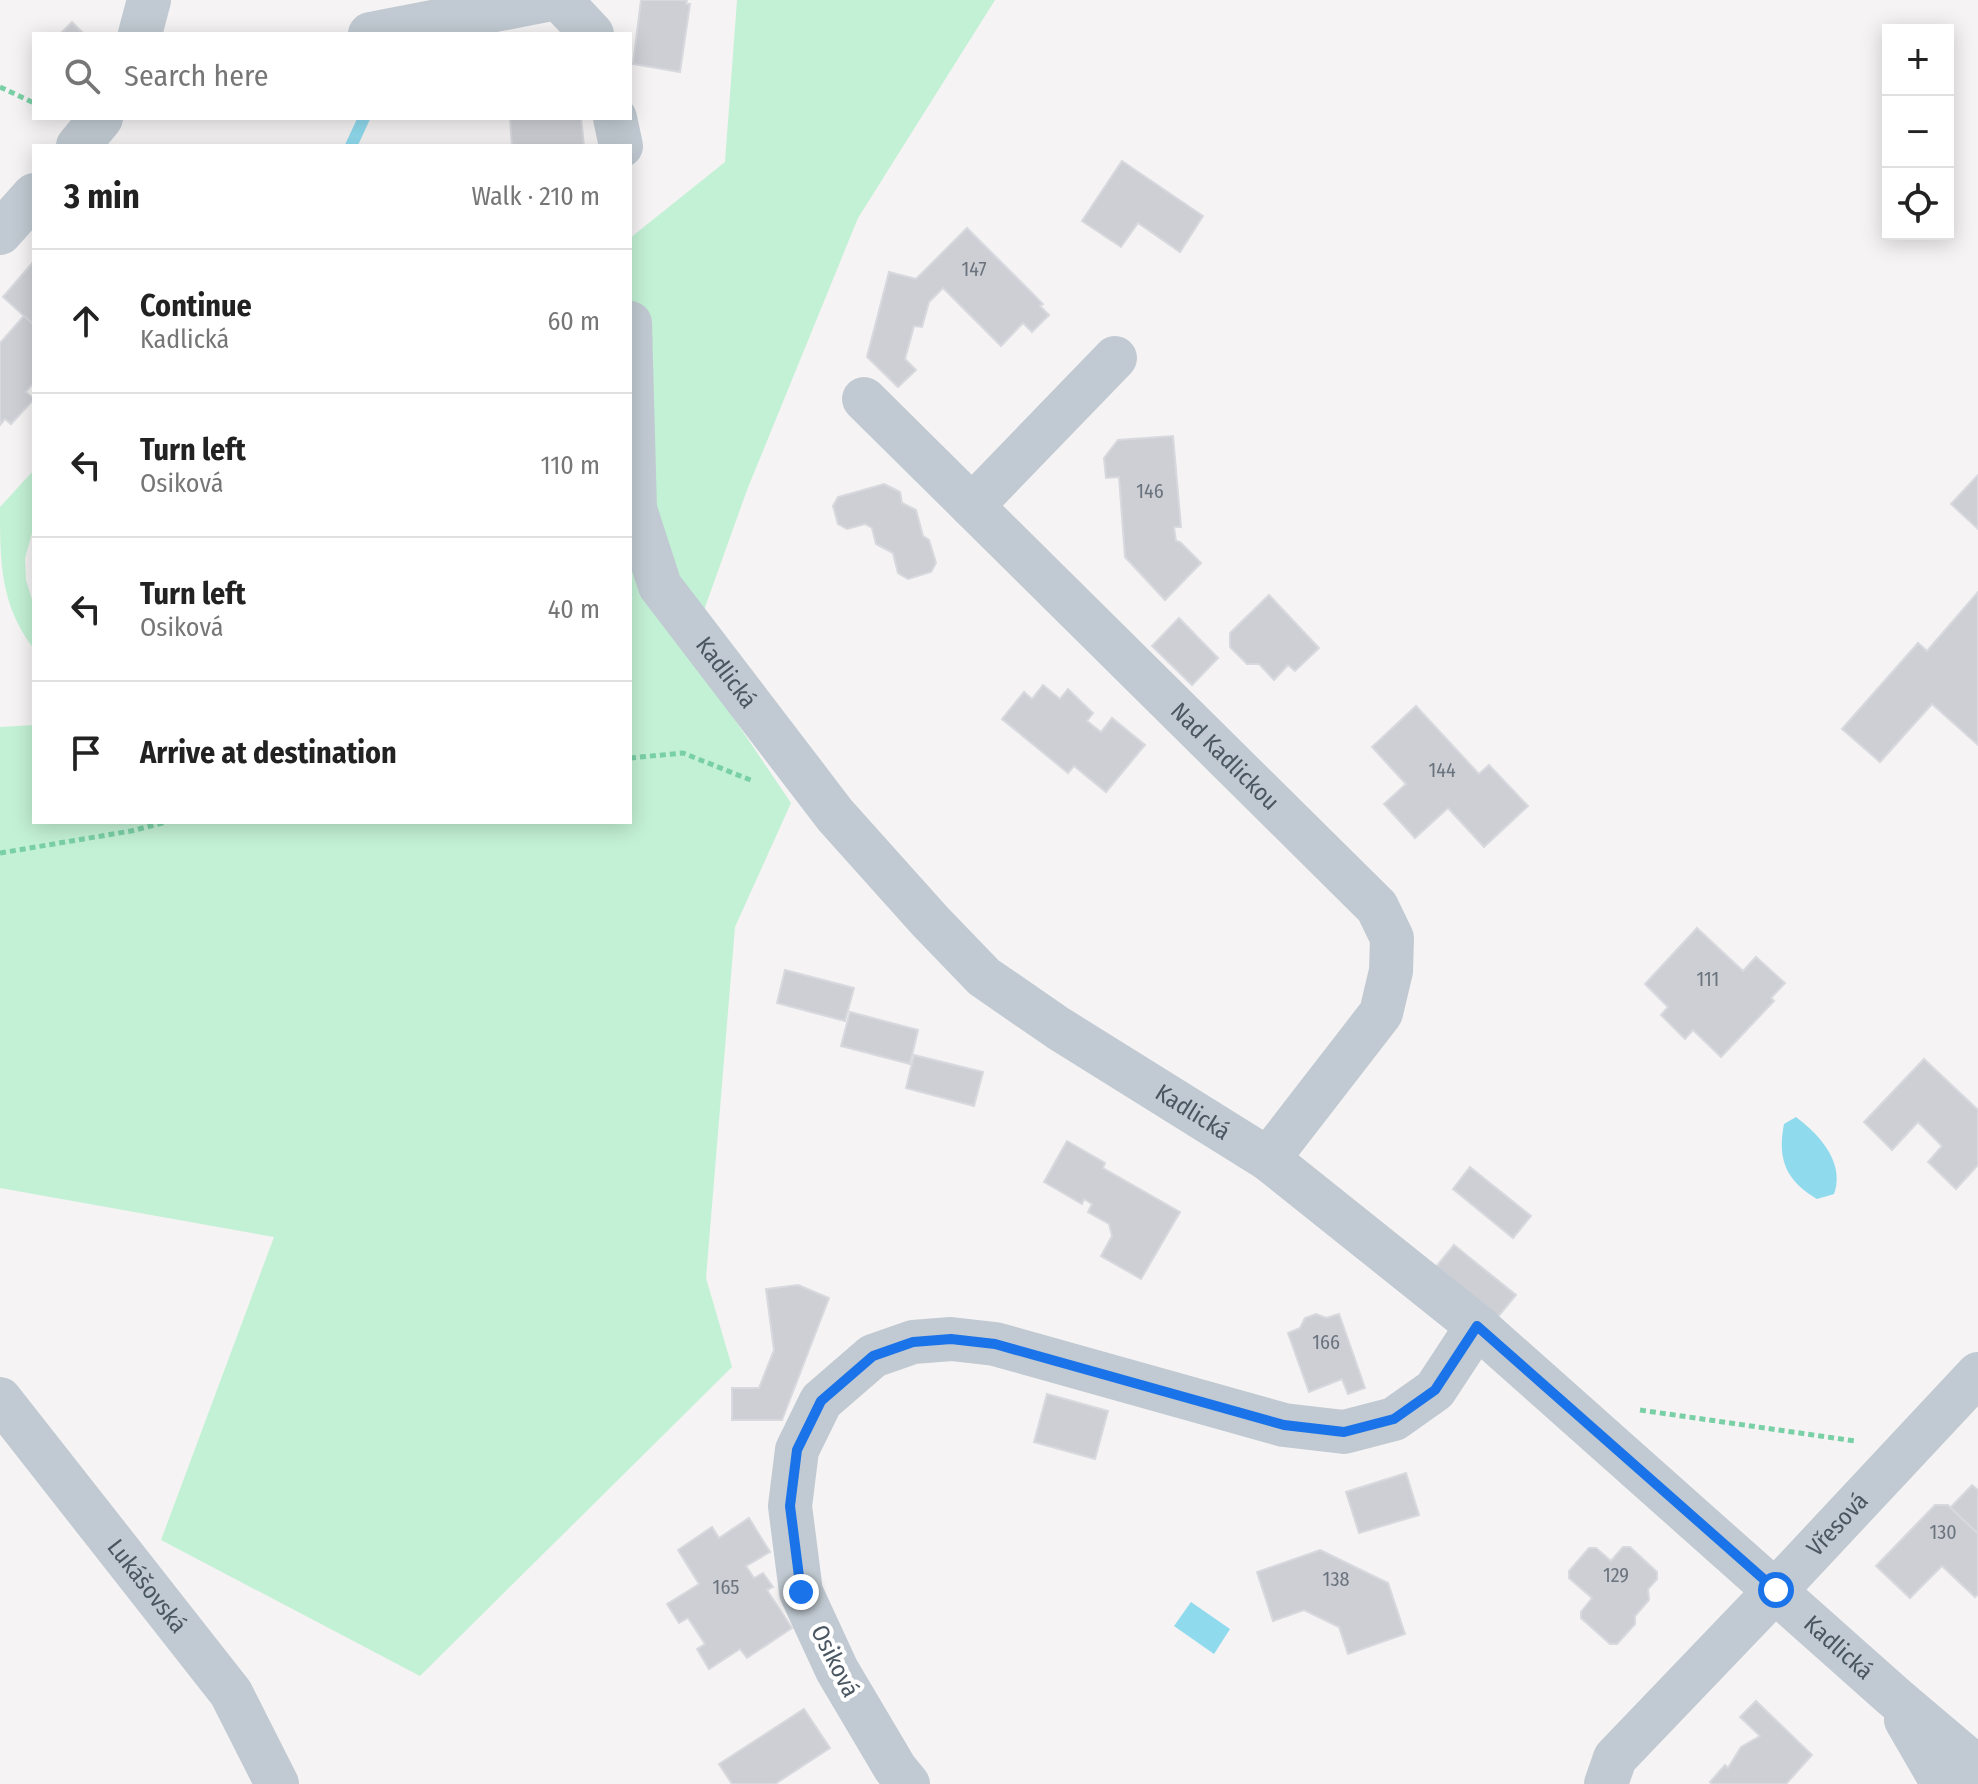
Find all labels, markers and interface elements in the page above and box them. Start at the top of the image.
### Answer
map controls [1882,24,1954,240]
button: + [1882,24,1954,96]
search box [32,32,632,120]
icon: search [60,54,104,98]
text: Search here [124,58,269,94]
button: − [1882,96,1954,168]
button: locate [1882,168,1954,240]
text: 3 min [64,176,140,217]
text: Walk · 210 m [471,181,600,212]
house number: 147 [961,257,987,281]
text: Continue [140,288,252,324]
icon: ahead [64,299,108,343]
text: 60 m [547,306,600,337]
text: Kadlická [140,324,229,355]
text: Turn left [140,432,246,468]
icon: left [64,443,108,487]
text: 110 m [540,450,600,481]
text: Osiková [140,468,223,499]
house number: 146 [1136,479,1164,503]
text: Turn left [140,576,246,612]
icon: left [64,587,108,631]
text: 40 m [548,594,600,625]
text: Osiková [140,612,223,643]
street label: Kadlická [690,631,762,714]
street label: Nad Kadlickou [1165,697,1285,816]
icon: arrive [64,731,108,775]
text: Arrive at destination [140,735,397,771]
house number: 144 [1428,758,1456,782]
house number: 111 [1697,967,1719,991]
street label: Kadlická [1150,1078,1235,1146]
house number: 166 [1312,1330,1340,1354]
street label: Vřesová [1801,1487,1874,1562]
house number: 130 [1929,1520,1957,1544]
street label: Lukášovská [102,1534,192,1639]
house number: 129 [1603,1563,1629,1587]
house number: 138 [1323,1567,1349,1591]
route start [1758,1572,1794,1608]
route end [783,1574,819,1610]
house number: 165 [713,1575,739,1599]
street label: Kadlická [1798,1610,1879,1685]
street label: Osiková [805,1620,865,1702]

